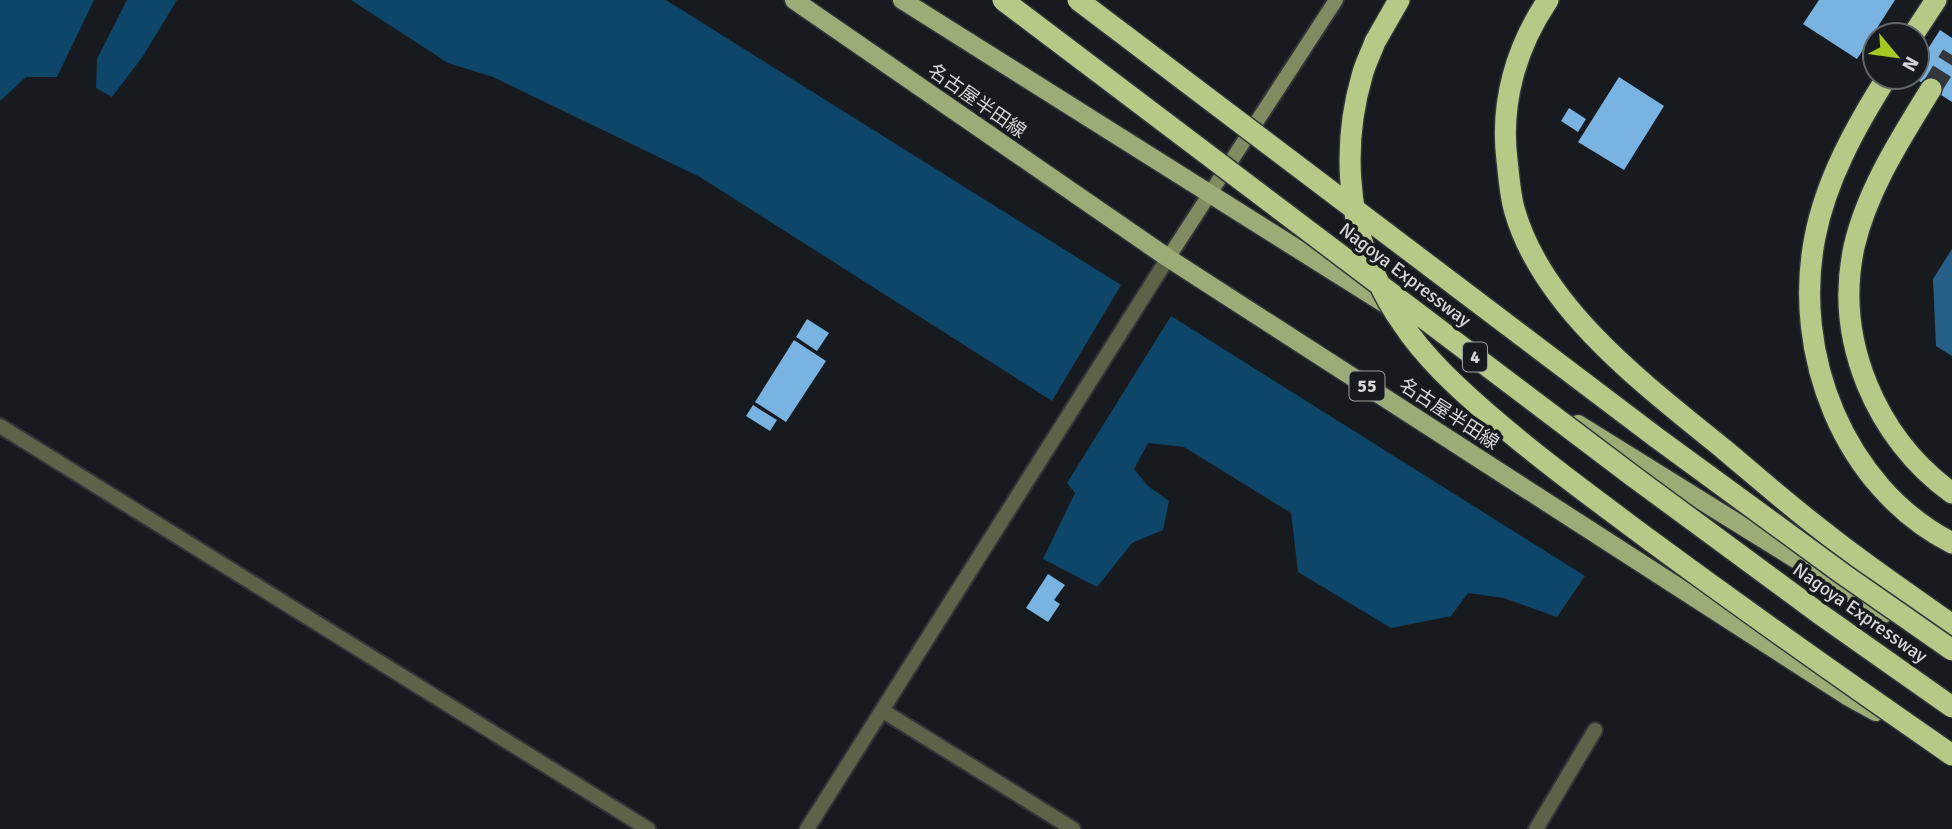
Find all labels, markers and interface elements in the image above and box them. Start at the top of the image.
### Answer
north arrow [1861,21,1931,91]
text: N [1896,52,1924,75]
street label: 名古屋半田線 [923,58,1031,144]
street label: Nagoya Expressway [1334,218,1476,332]
road number: 4 [1463,342,1487,372]
road number: 55 [1350,372,1384,400]
street label: 名古屋半田線 [1395,373,1503,455]
street label: Nagoya Expressway [1788,558,1932,668]

